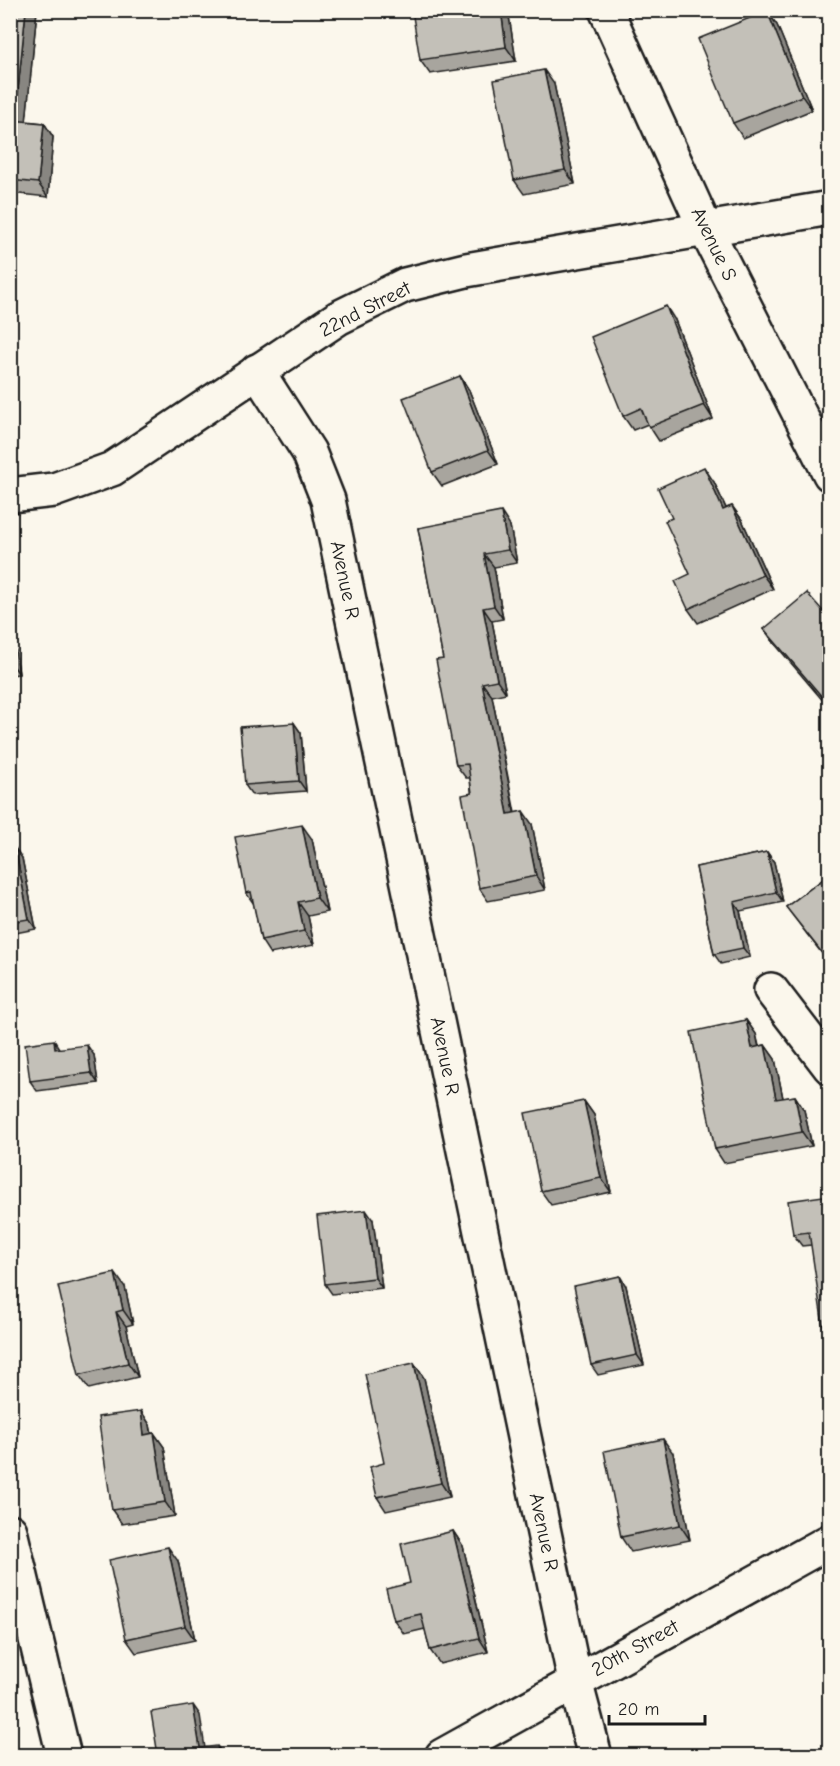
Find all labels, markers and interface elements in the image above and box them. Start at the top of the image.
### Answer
street label: Avenue S [686,204,742,284]
street label: 22nd Street [316,276,416,342]
street label: Avenue R [325,539,365,621]
street label: Avenue R [425,1015,465,1097]
street label: Avenue R [524,1491,564,1573]
street label: 20th Street [588,1614,684,1681]
scale bar [609,1688,705,1726]
text: 20 m [618,1699,659,1720]

